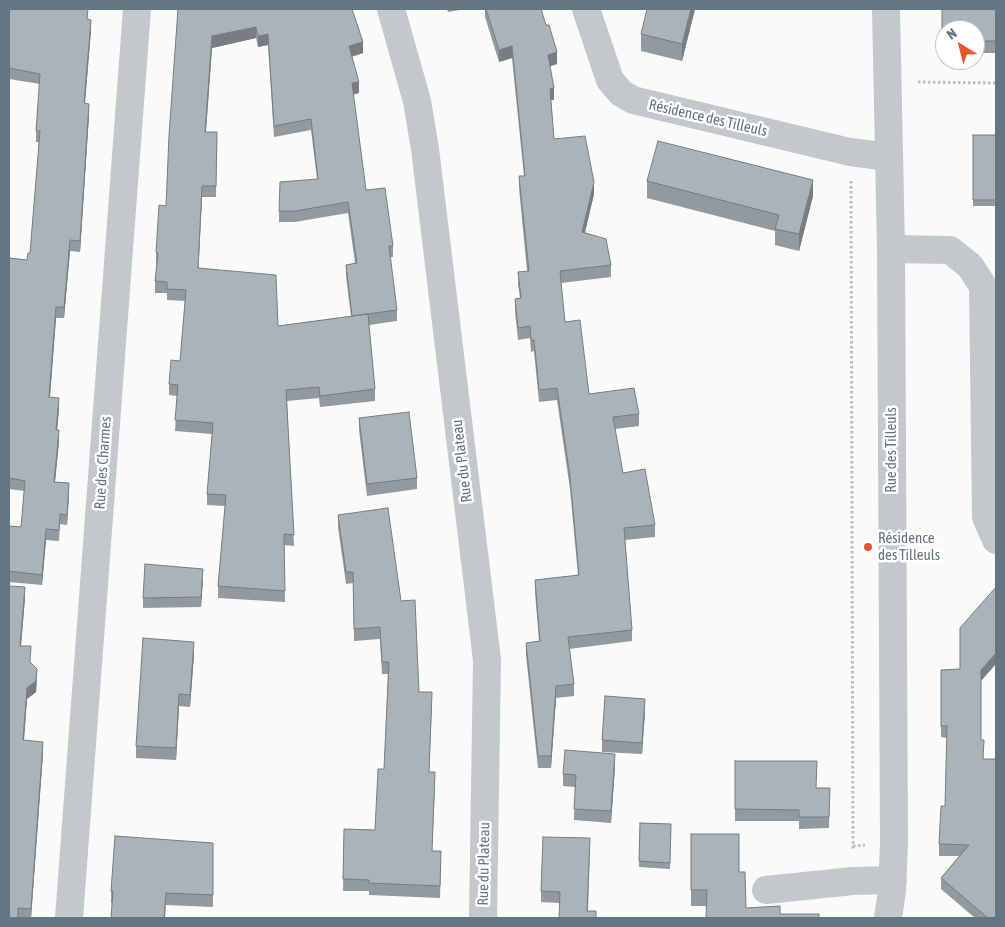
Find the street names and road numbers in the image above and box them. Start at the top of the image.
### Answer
street label: Résidence des Tilleuls [647,96,769,140]
street label: Rue des Tilleuls [882,407,900,493]
street label: Rue des Charmes [91,416,115,510]
street label: Rue du Plateau [448,418,476,504]
street label: Rue du Plateau [474,822,494,906]

